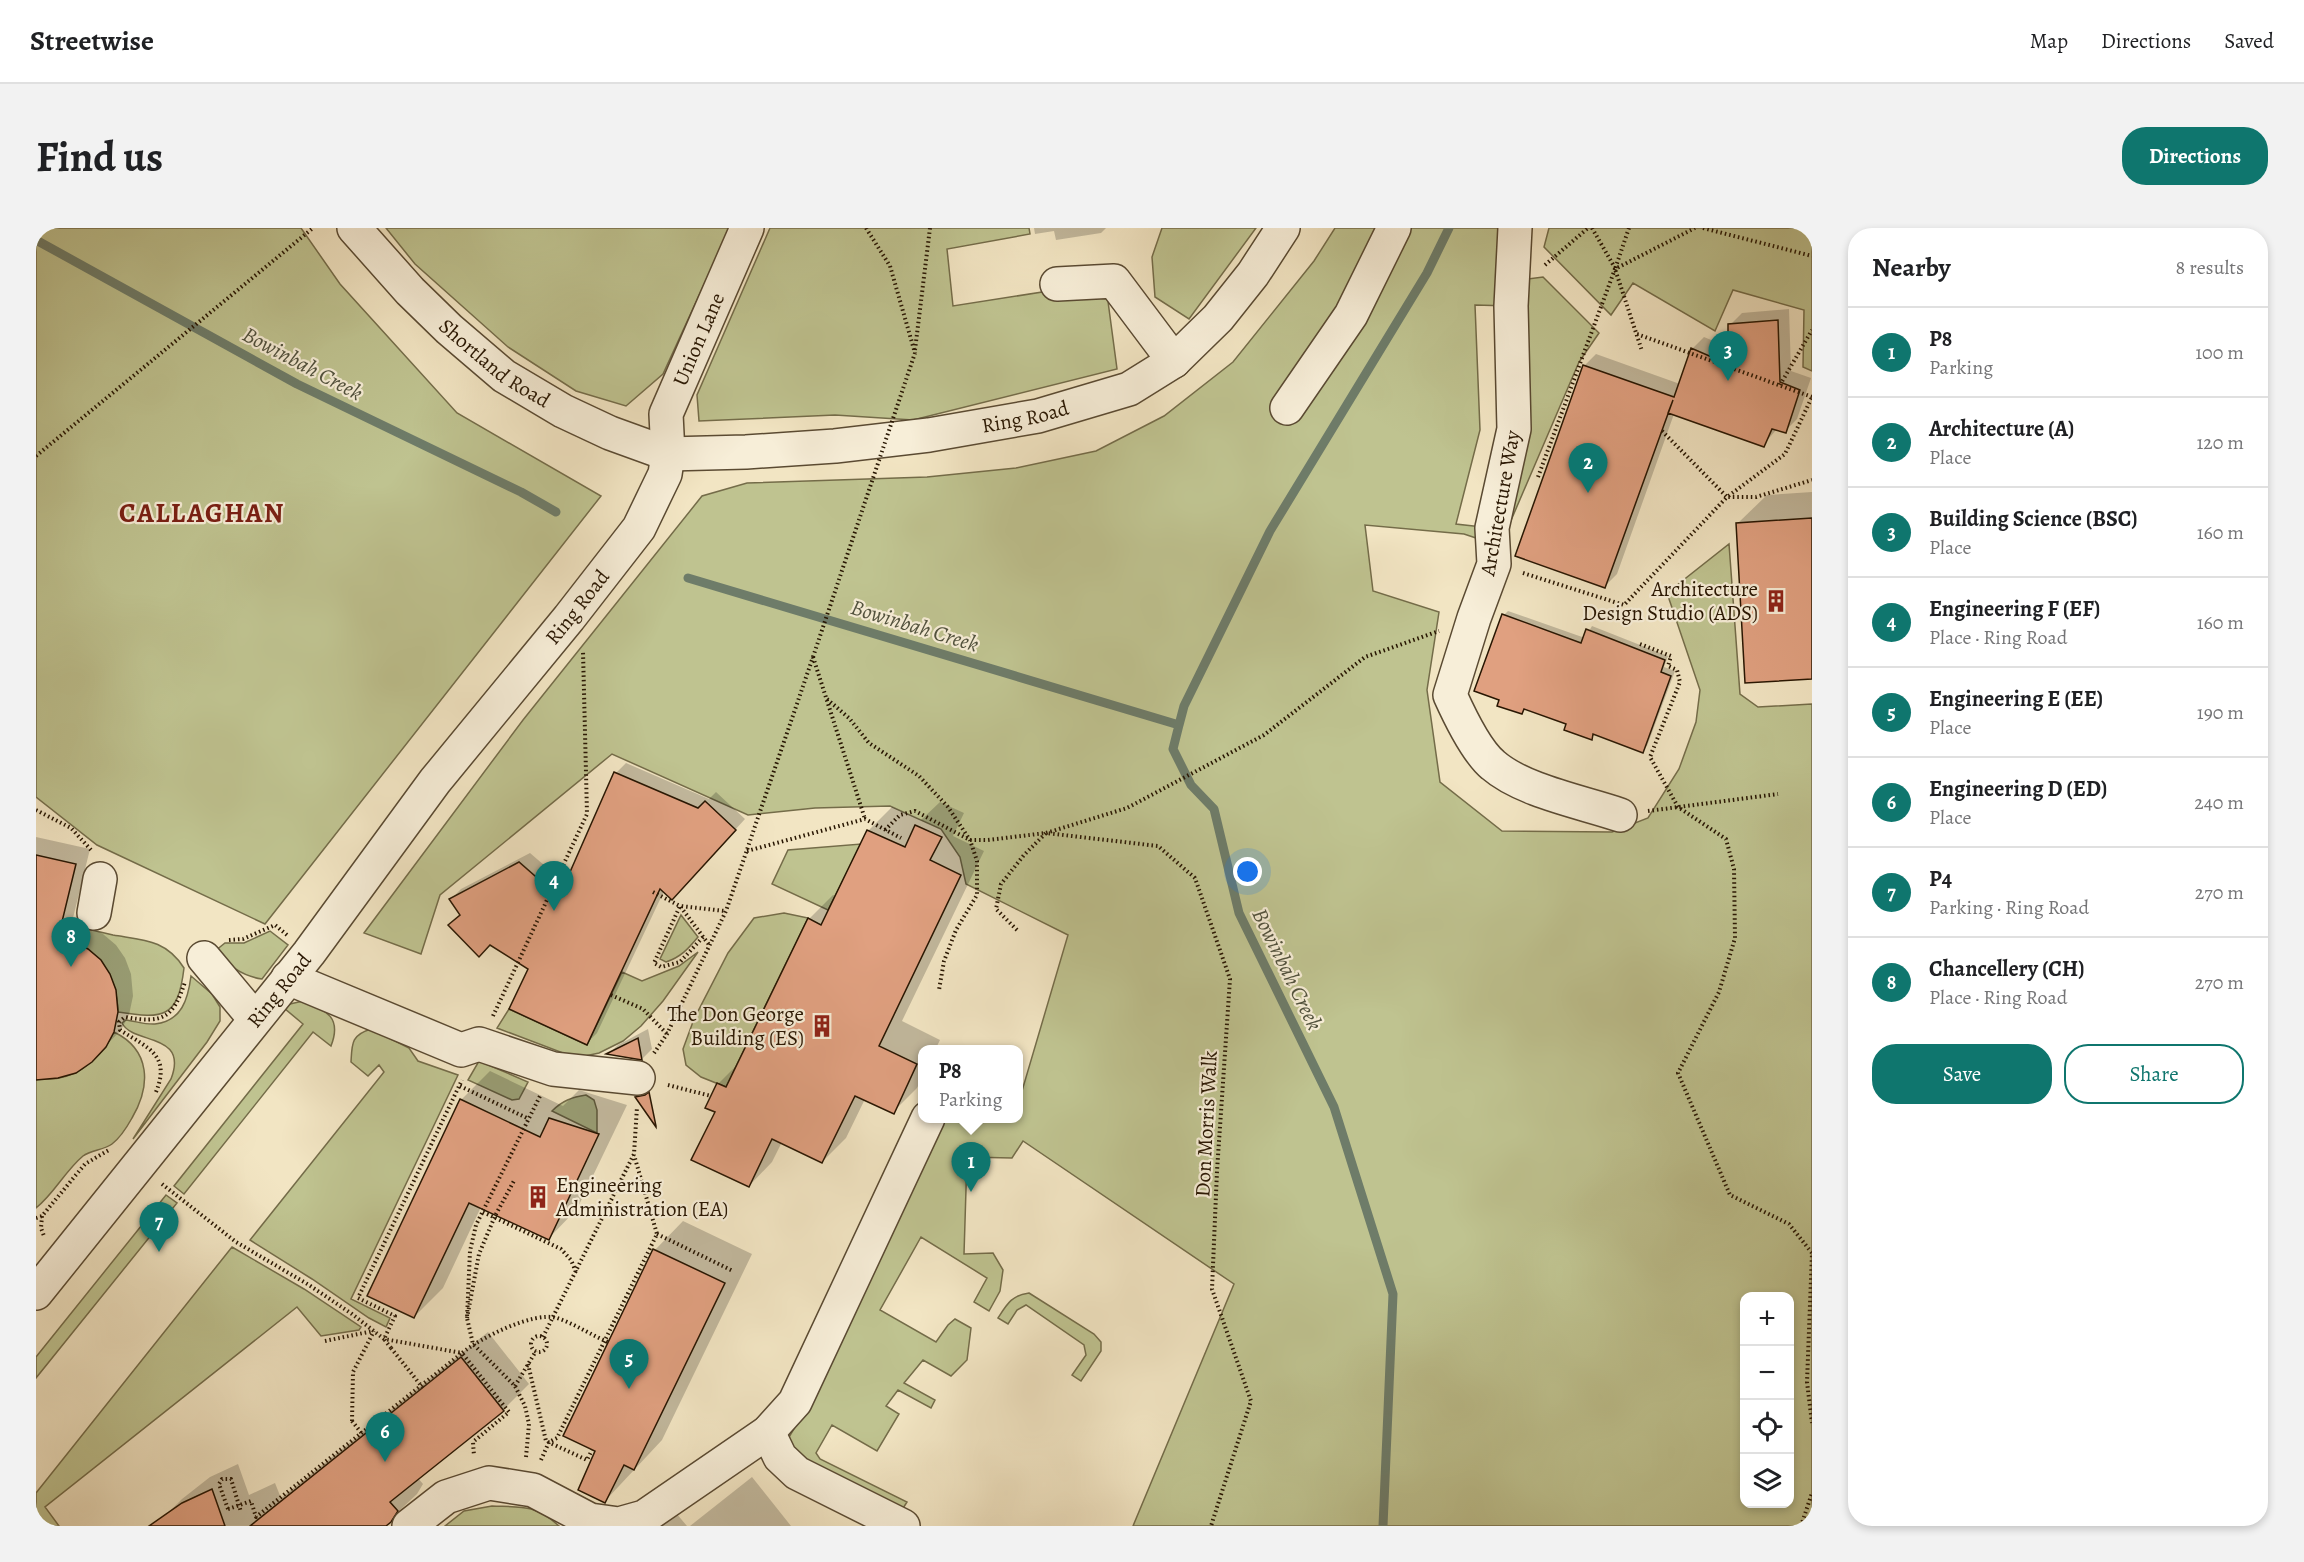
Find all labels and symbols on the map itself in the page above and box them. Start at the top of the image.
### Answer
street label: Union Lane [666,288,731,390]
street label: Shortland Road [433,312,556,415]
water label: Bowinbah Creek [237,320,368,408]
pin: 3 [1708,332,1748,381]
street label: Ring Road [979,393,1073,440]
street label: Architecture Way [1473,427,1527,579]
pin: 2 [1568,444,1608,493]
district label: CALLAGHAN [119,495,285,531]
street label: Ring Road [539,563,616,650]
place label: Architecture Design Studio (ADS) [1582,575,1758,627]
building icon: Architecture Design Studio (ADS) [1763,588,1789,614]
water label: Bowinbah Creek [847,592,982,660]
your location [1233,857,1262,886]
pin: 4 [534,862,574,911]
water label: Bowinbah Creek [1245,903,1330,1036]
pin: 8 [51,918,90,967]
street label: Ring Road [240,947,318,1034]
place label: The Don George Building (ES) [667,1000,804,1052]
building icon: The Don George Building (ES) [809,1013,835,1039]
street label: Don Morris Walk [1188,1050,1224,1198]
pin: 1 [952,1142,990,1192]
place label: Engineering Administration (EA) [555,1171,728,1223]
building icon: Engineering Administration (EA) [525,1184,551,1210]
pin: 7 [140,1202,178,1252]
pin: 5 [610,1340,648,1389]
pin: 6 [366,1412,404,1462]

